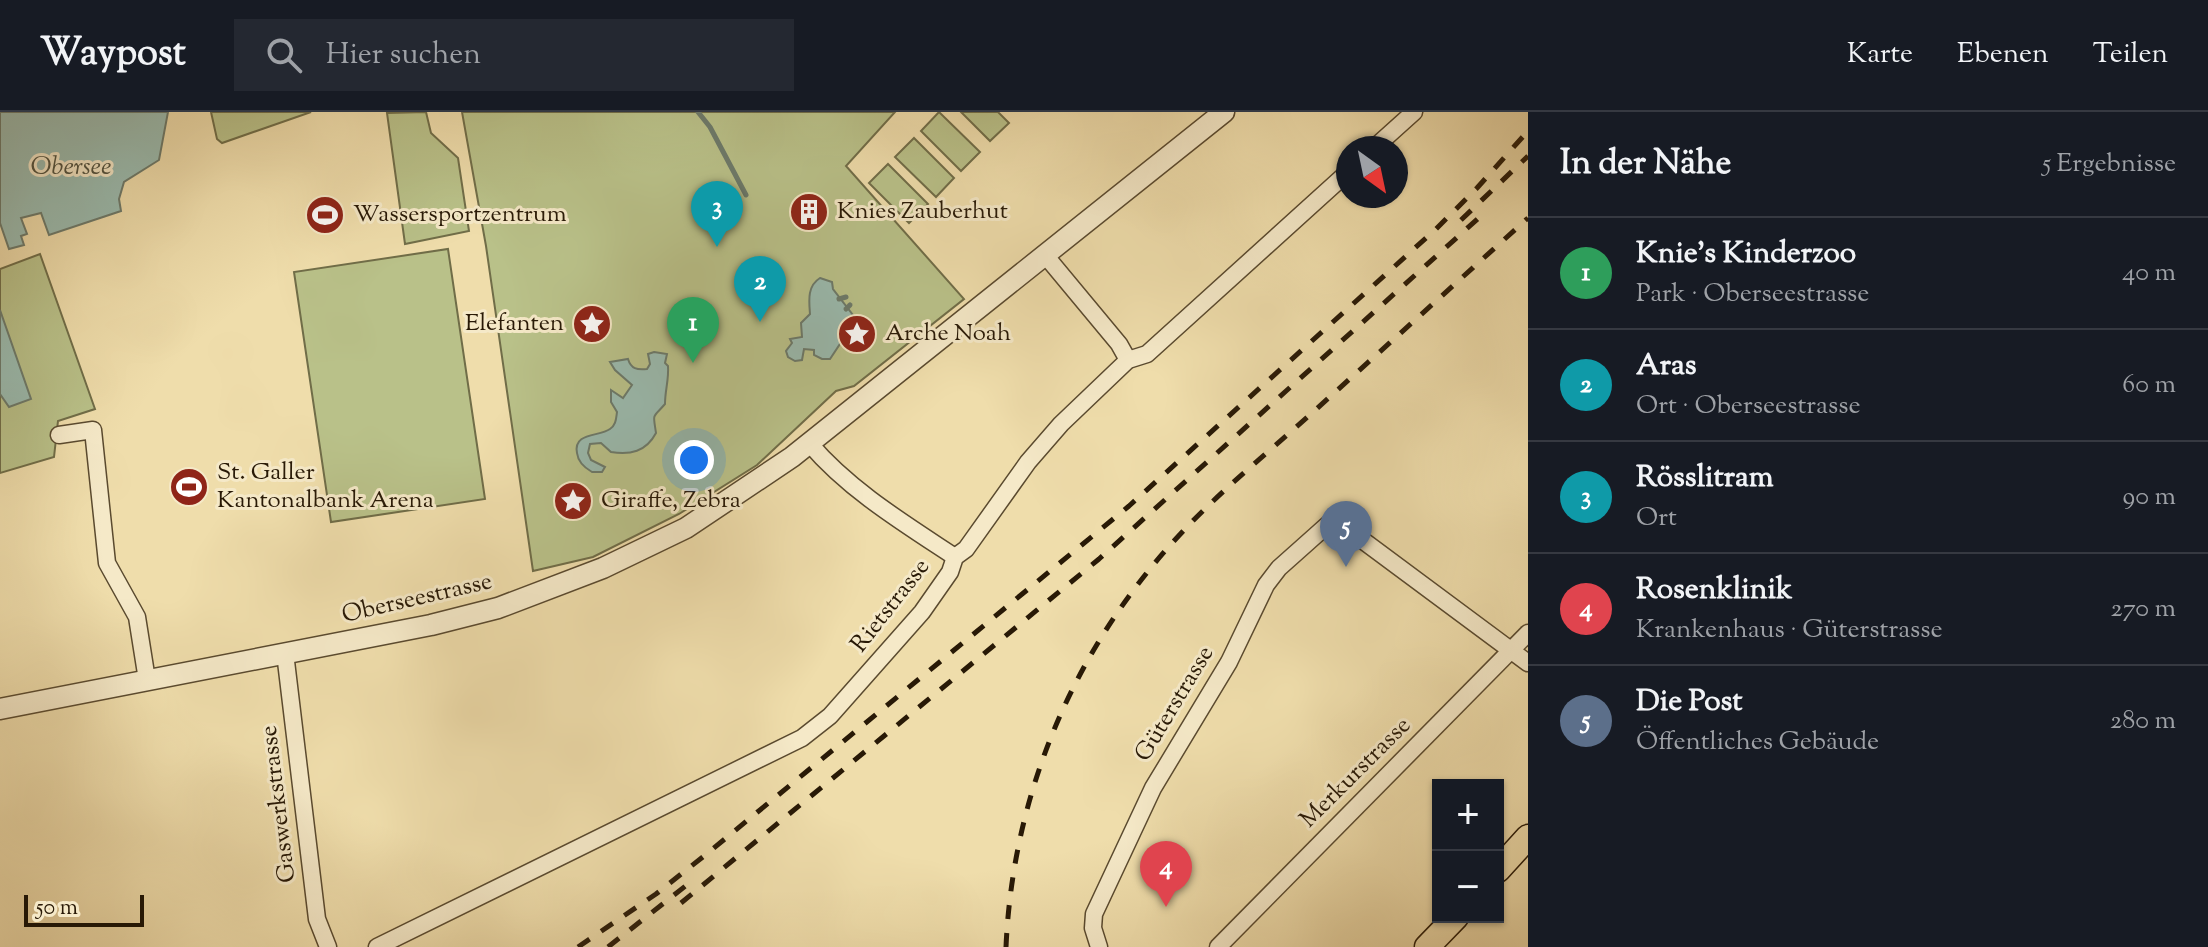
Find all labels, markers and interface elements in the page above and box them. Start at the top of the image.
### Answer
search box [234,19,794,91]
text: Waypost [40,28,186,82]
icon: search [262,33,306,77]
text: Hier suchen [326,34,481,77]
text: Karte [1847,35,1913,75]
text: Ebenen [1957,35,2049,75]
text: Teilen [2093,35,2168,75]
north arrow [1336,136,1408,208]
text: In der Nähe [1560,140,1731,189]
text: 5 Ergebnisse [2042,146,2176,183]
water label: Obersee [31,149,111,186]
pin: 3 [691,181,743,247]
building icon: Knies Zauberhut [788,191,830,233]
sports icon: Wassersportzentrum [304,194,346,236]
place label: Knies Zauberhut [837,195,1008,229]
place label: Wassersportzentrum [353,198,567,232]
text: Knie's Kinderzoo [1636,233,1856,276]
text: 1 [1582,255,1590,292]
text: 40 m [2122,255,2176,292]
pin: 2 [734,256,786,322]
text: Park · Oberseestrasse [1636,276,1869,313]
pin: 1 [667,297,719,363]
place icon: Elefanten [571,303,613,345]
place label: Elefanten [465,307,564,341]
place icon: Arche Noah [836,313,878,355]
place label: Arche Noah [885,317,1011,351]
text: Aras [1636,345,1697,388]
text: 2 [1580,367,1592,404]
text: 60 m [2122,367,2176,404]
text: Ort · Oberseestrasse [1636,388,1861,425]
your location [674,440,714,480]
place label: St. Galler Kantonalbank Arena [217,456,434,518]
text: Rösslitram [1636,457,1774,500]
sports icon: St. Galler Kantonalbank Arena [168,466,210,508]
text: 3 [1581,479,1591,516]
text: 90 m [2123,479,2176,516]
place icon: Giraffe, Zebra [552,480,594,522]
place label: Giraffe, Zebra [601,484,741,518]
text: Ort [1636,500,1677,537]
pin: 5 [1320,501,1372,567]
street label: Rietstrasse [843,552,939,660]
street label: Oberseestrasse [338,565,496,633]
text: Rosenklinik [1636,569,1792,612]
text: 4 [1579,591,1593,628]
text: 270 m [2111,591,2176,628]
text: Krankenhaus · Güterstrasse [1636,612,1943,649]
street label: Güterstrasse [1127,640,1223,768]
text: Die Post [1636,681,1743,724]
text: 5 [1582,703,1590,740]
text: 280 m [2110,703,2176,740]
street label: Merkurstrasse [1293,710,1419,836]
street label: Gaswerkstrasse [252,723,306,885]
text: Öffentliches Gebäude [1636,724,1879,761]
map controls [1432,779,1504,923]
button: + [1432,779,1504,851]
pin: 4 [1140,841,1192,907]
button: − [1432,851,1504,923]
scale bar [24,891,144,927]
text: 50 m [36,893,78,925]

